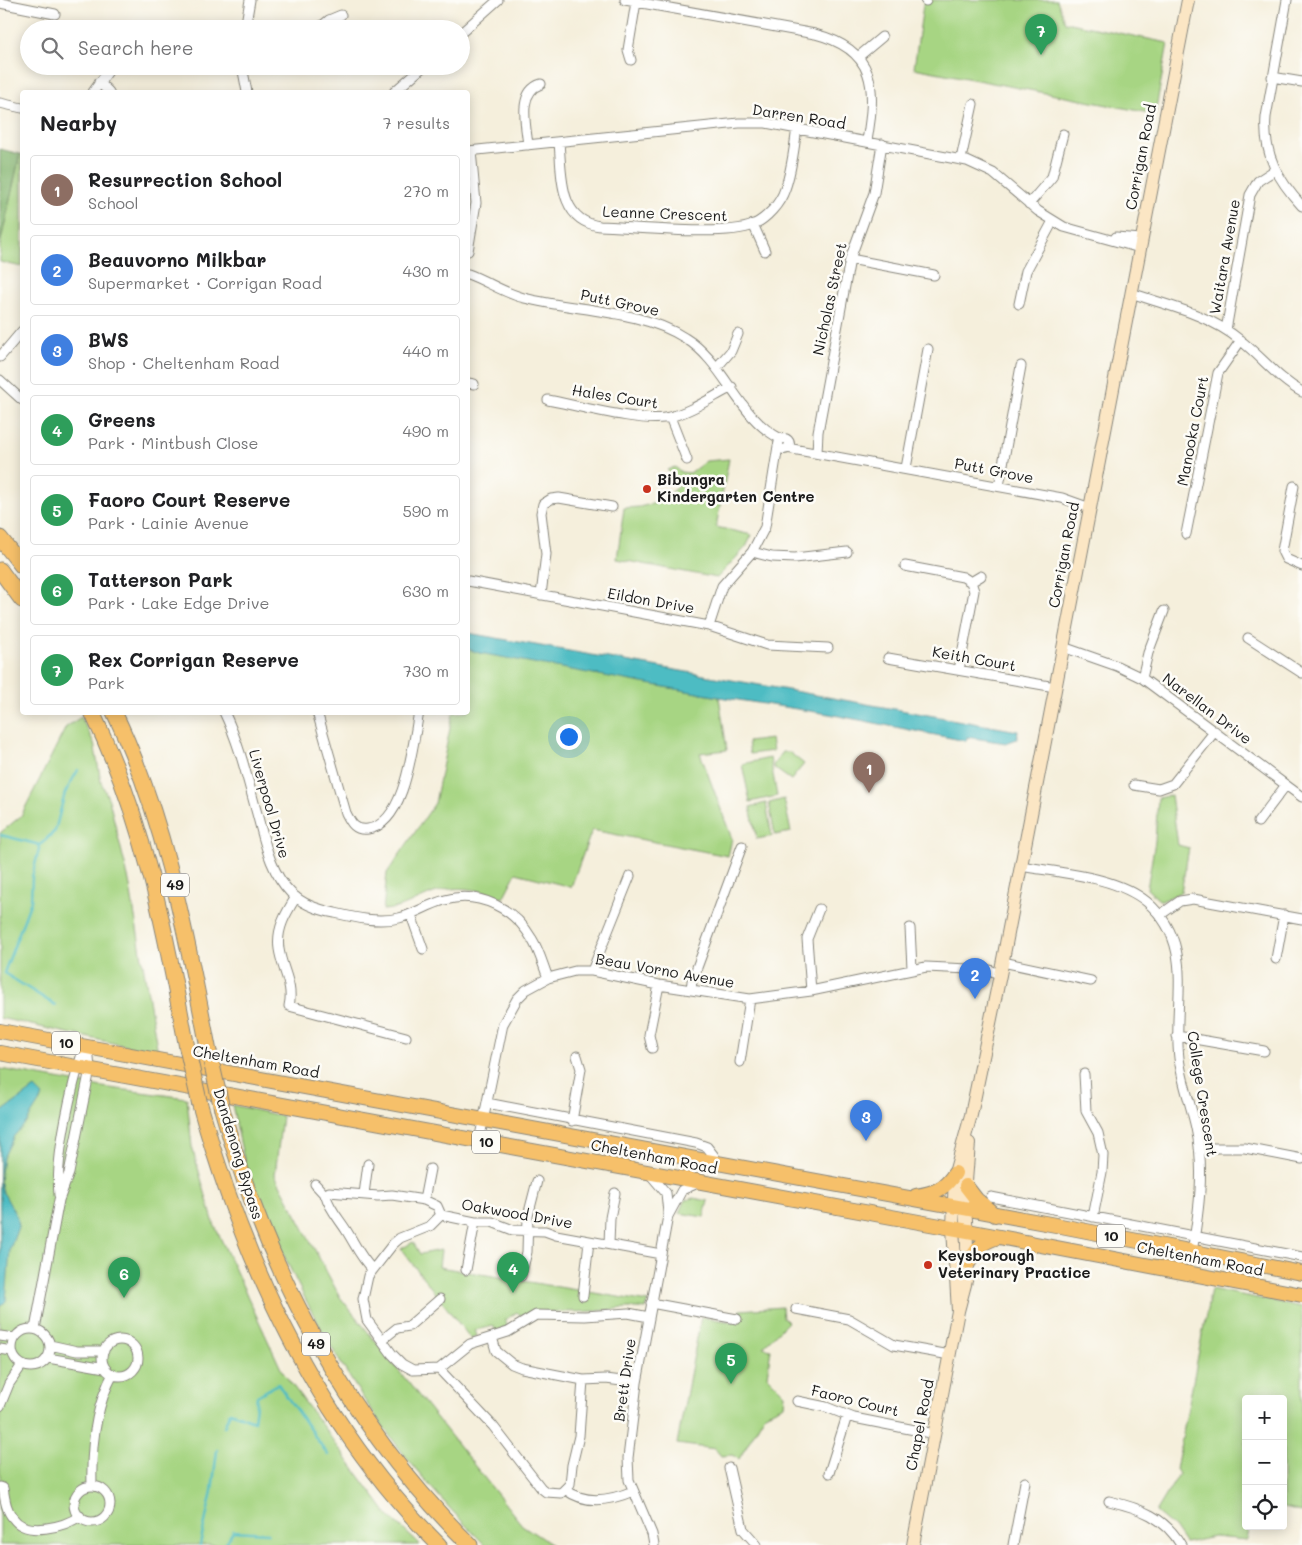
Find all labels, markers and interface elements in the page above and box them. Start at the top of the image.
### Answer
pin: 7 [1025,14,1057,55]
search box [20,20,470,75]
icon: search [38,34,66,62]
text: Search here [78,35,194,60]
street label: Darren Road [751,99,847,133]
street label: Corrigan Road [1120,102,1160,212]
text: Nearby [40,109,117,136]
text: 7 results [383,112,450,133]
text: Resurrection School [88,167,282,192]
text: 1 [53,180,61,201]
text: 270 m [403,180,449,201]
text: School [88,192,138,213]
street label: Waitara Avenue [1204,198,1244,316]
street label: Leanne Crescent [602,201,728,225]
street label: Nicholas Street [807,241,851,357]
text: Beauvorno Milkbar [88,247,267,272]
text: 2 [53,260,61,281]
text: 430 m [402,260,449,281]
text: Supermarket · Corrigan Road [88,272,322,293]
street label: Putt Grove [579,284,661,320]
text: BWS [88,327,129,352]
text: 3 [52,340,62,361]
text: 440 m [402,340,449,361]
text: Shop · Cheltenham Road [88,352,280,373]
street label: Manooka Court [1172,374,1212,487]
street label: Hales Court [571,379,660,413]
text: Greens [88,407,156,432]
text: 4 [52,420,62,441]
text: 490 m [402,420,449,441]
text: Park · Mintbush Close [88,432,259,453]
street label: Putt Grove [953,453,1035,487]
place label: Bibungra Kindergarten Centre [657,469,815,506]
marker: Bibungra Kindergarten Centre [641,483,653,495]
text: Faoro Court Reserve [88,487,290,512]
text: 5 [52,500,62,521]
text: 590 m [402,500,449,521]
street label: Corrigan Road [1043,500,1083,610]
text: Park · Lainie Avenue [88,512,249,533]
text: Tatterson Park [88,567,233,592]
text: 6 [52,580,62,601]
text: 630 m [402,580,449,601]
street label: Eildon Drive [606,583,696,618]
text: Park · Lake Edge Drive [88,592,269,613]
street label: Keith Court [931,641,1018,675]
text: Rex Corrigan Reserve [88,647,299,672]
text: 7 [53,660,61,681]
text: 730 m [403,660,449,681]
street label: Narellan Drive [1159,668,1256,748]
text: Park [88,672,124,693]
your location [556,724,582,750]
street label: Liverpool Drive [245,747,295,861]
pin: 1 [853,752,885,793]
road number: 49 [161,874,189,896]
street label: Beau Vorno Avenue [594,948,736,992]
pin: 2 [959,958,991,999]
street label: College Crescent [1183,1030,1223,1158]
road number: 10 [52,1032,80,1054]
street label: Cheltenham Road [191,1040,321,1082]
street label: Dandenong Bypass [209,1086,268,1222]
pin: 3 [850,1100,882,1141]
road number: 10 [472,1130,500,1154]
street label: Cheltenham Road [589,1134,719,1178]
street label: Oakwood Drive [460,1193,574,1233]
road number: 10 [1097,1224,1125,1248]
street label: Cheltenham Road [1135,1236,1265,1280]
place label: Keysborough Veterinary Practice [938,1245,1090,1282]
pin: 4 [497,1252,529,1293]
pin: 6 [108,1257,140,1298]
marker: Keysborough Veterinary Practice [922,1259,934,1271]
road number: 49 [302,1332,330,1356]
street label: Brett Drive [608,1337,640,1423]
pin: 5 [715,1343,747,1384]
street label: Chapel Road [900,1377,938,1472]
street label: Faoro Court [809,1379,901,1421]
map controls [1242,1395,1287,1530]
button: + [1242,1395,1287,1440]
button: − [1242,1440,1287,1485]
button: locate [1242,1485,1287,1530]

